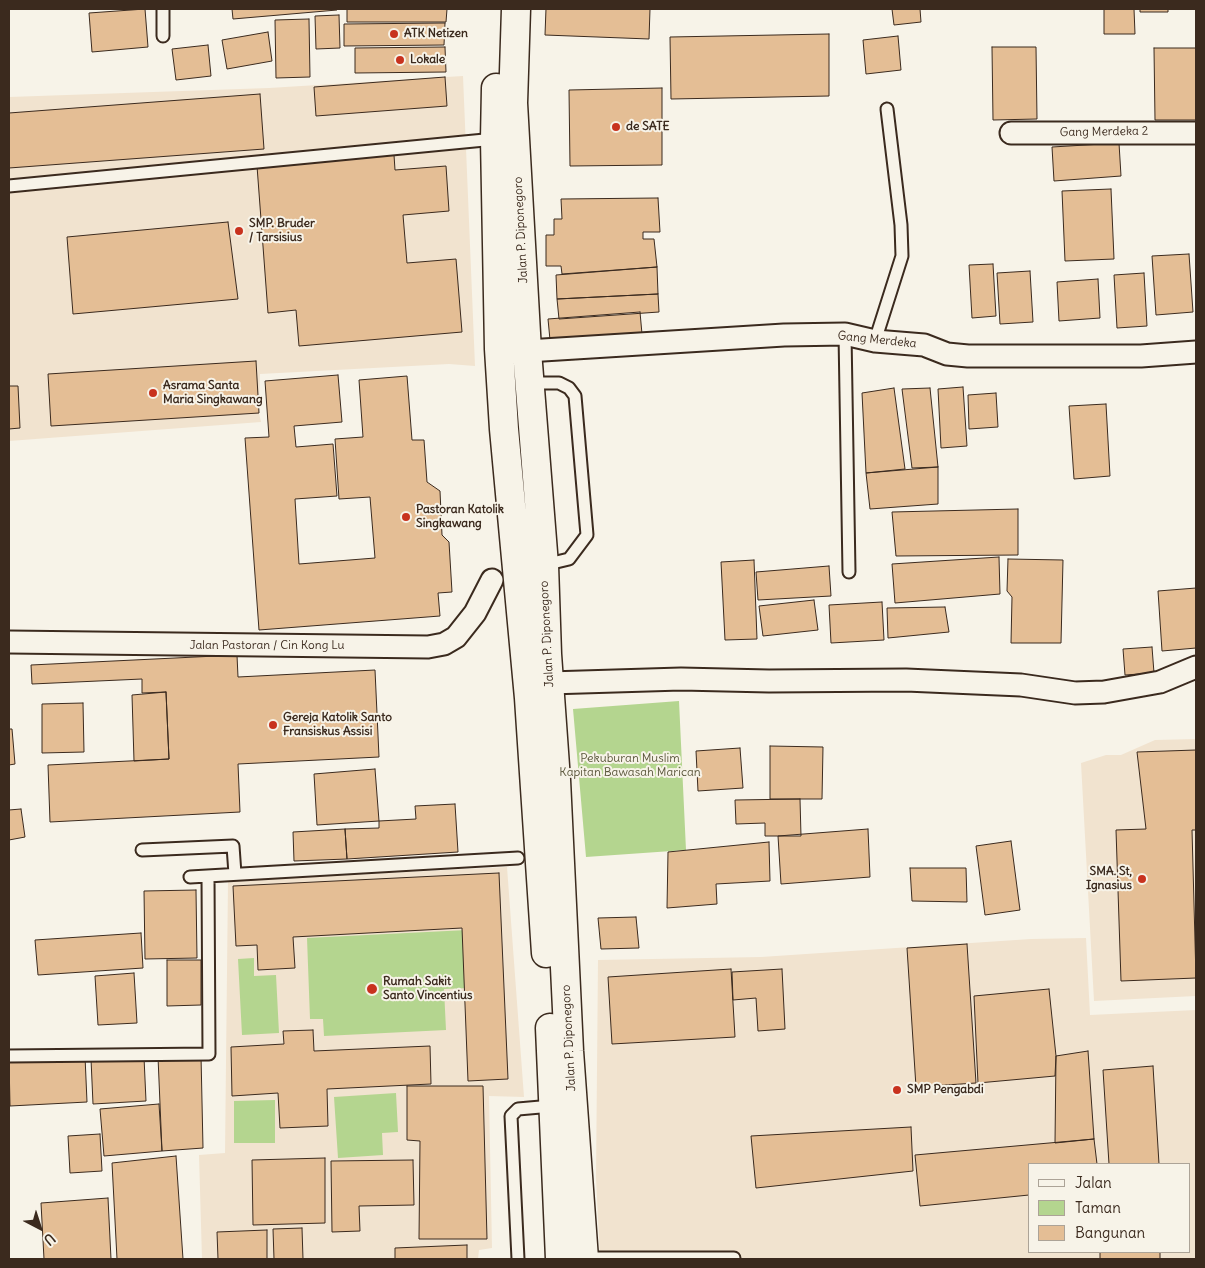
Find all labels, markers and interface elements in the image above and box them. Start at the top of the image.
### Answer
place label: ATK Netizen [404,27,468,41]
marker: ATK Netizen [388,28,400,40]
place label: Lokale [410,53,445,67]
marker: Lokale [394,54,406,66]
place label: de SATE [626,120,669,134]
marker: de SATE [610,121,622,133]
street label: Gang Merdeka 2 [1060,124,1148,140]
street label: Jalan P. Diponegoro [511,176,531,284]
place label: SMP. Bruder / Tarsisius [249,217,315,245]
marker: SMP. Bruder / Tarsisius [233,225,245,237]
street label: Gang Merdeka [837,329,917,351]
place label: Asrama Santa Maria Singkawang [163,379,263,407]
marker: Asrama Santa Maria Singkawang [147,387,159,399]
place label: Pastoran Katolik Singkawang [416,503,504,531]
marker: Pastoran Katolik Singkawang [400,511,412,523]
street label: Jalan P. Diponegoro [537,580,557,688]
street label: Jalan Pastoran / Cin Kong Lu [189,639,345,653]
place label: Gereja Katolik Santo Fransiskus Assisi [283,711,392,739]
marker: Gereja Katolik Santo Fransiskus Assisi [267,719,279,731]
park label: Pekuburan Muslim Kapitan Bawasah Marican [559,752,701,780]
place label: SMA. St, Ignasius [1086,865,1132,893]
marker: SMA. St, Ignasius [1136,873,1148,885]
place label: Rumah Sakit Santo Vincentius [383,975,473,1003]
marker: Rumah Sakit Santo Vincentius [365,982,379,996]
street label: Jalan P. Diponegoro [559,984,579,1092]
place label: SMP Pengabdi [907,1083,984,1097]
marker: SMP Pengabdi [891,1084,903,1096]
legend [1028,1163,1190,1253]
text: Jalan [1075,1173,1112,1192]
text: Taman [1075,1198,1121,1217]
north arrow [15,1203,65,1253]
text: Bangunan [1075,1223,1145,1242]
text: U [40,1230,59,1249]

